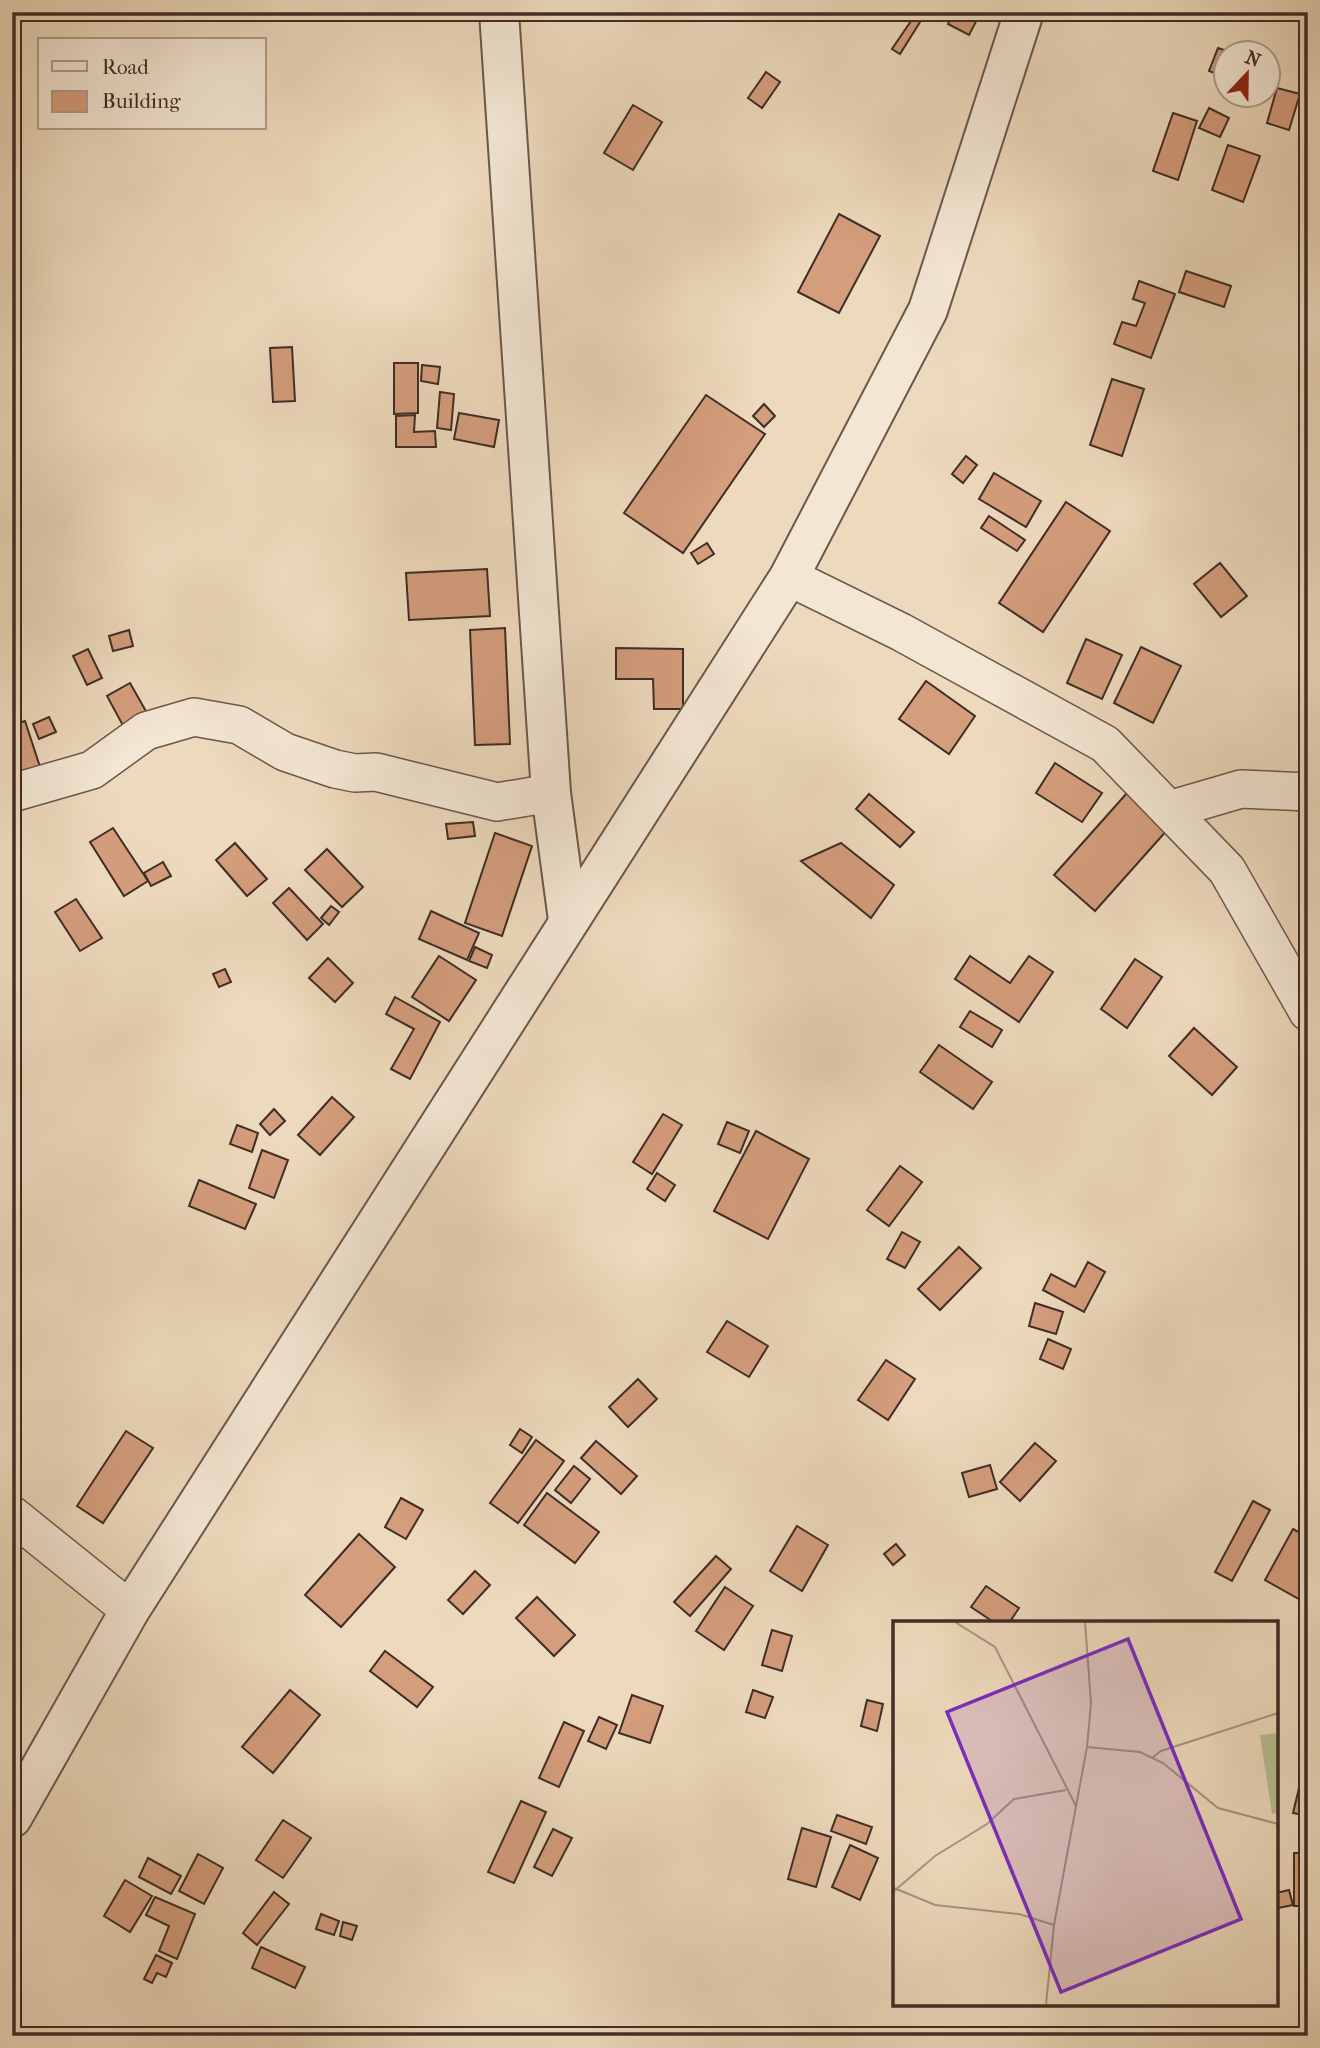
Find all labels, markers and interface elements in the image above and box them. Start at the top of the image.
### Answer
legend [38,38,266,130]
north arrow [1212,38,1282,108]
text: N [1242,46,1264,72]
text: Road [102,55,149,79]
text: Building [102,89,181,113]
inset map [893,1621,1278,2006]

